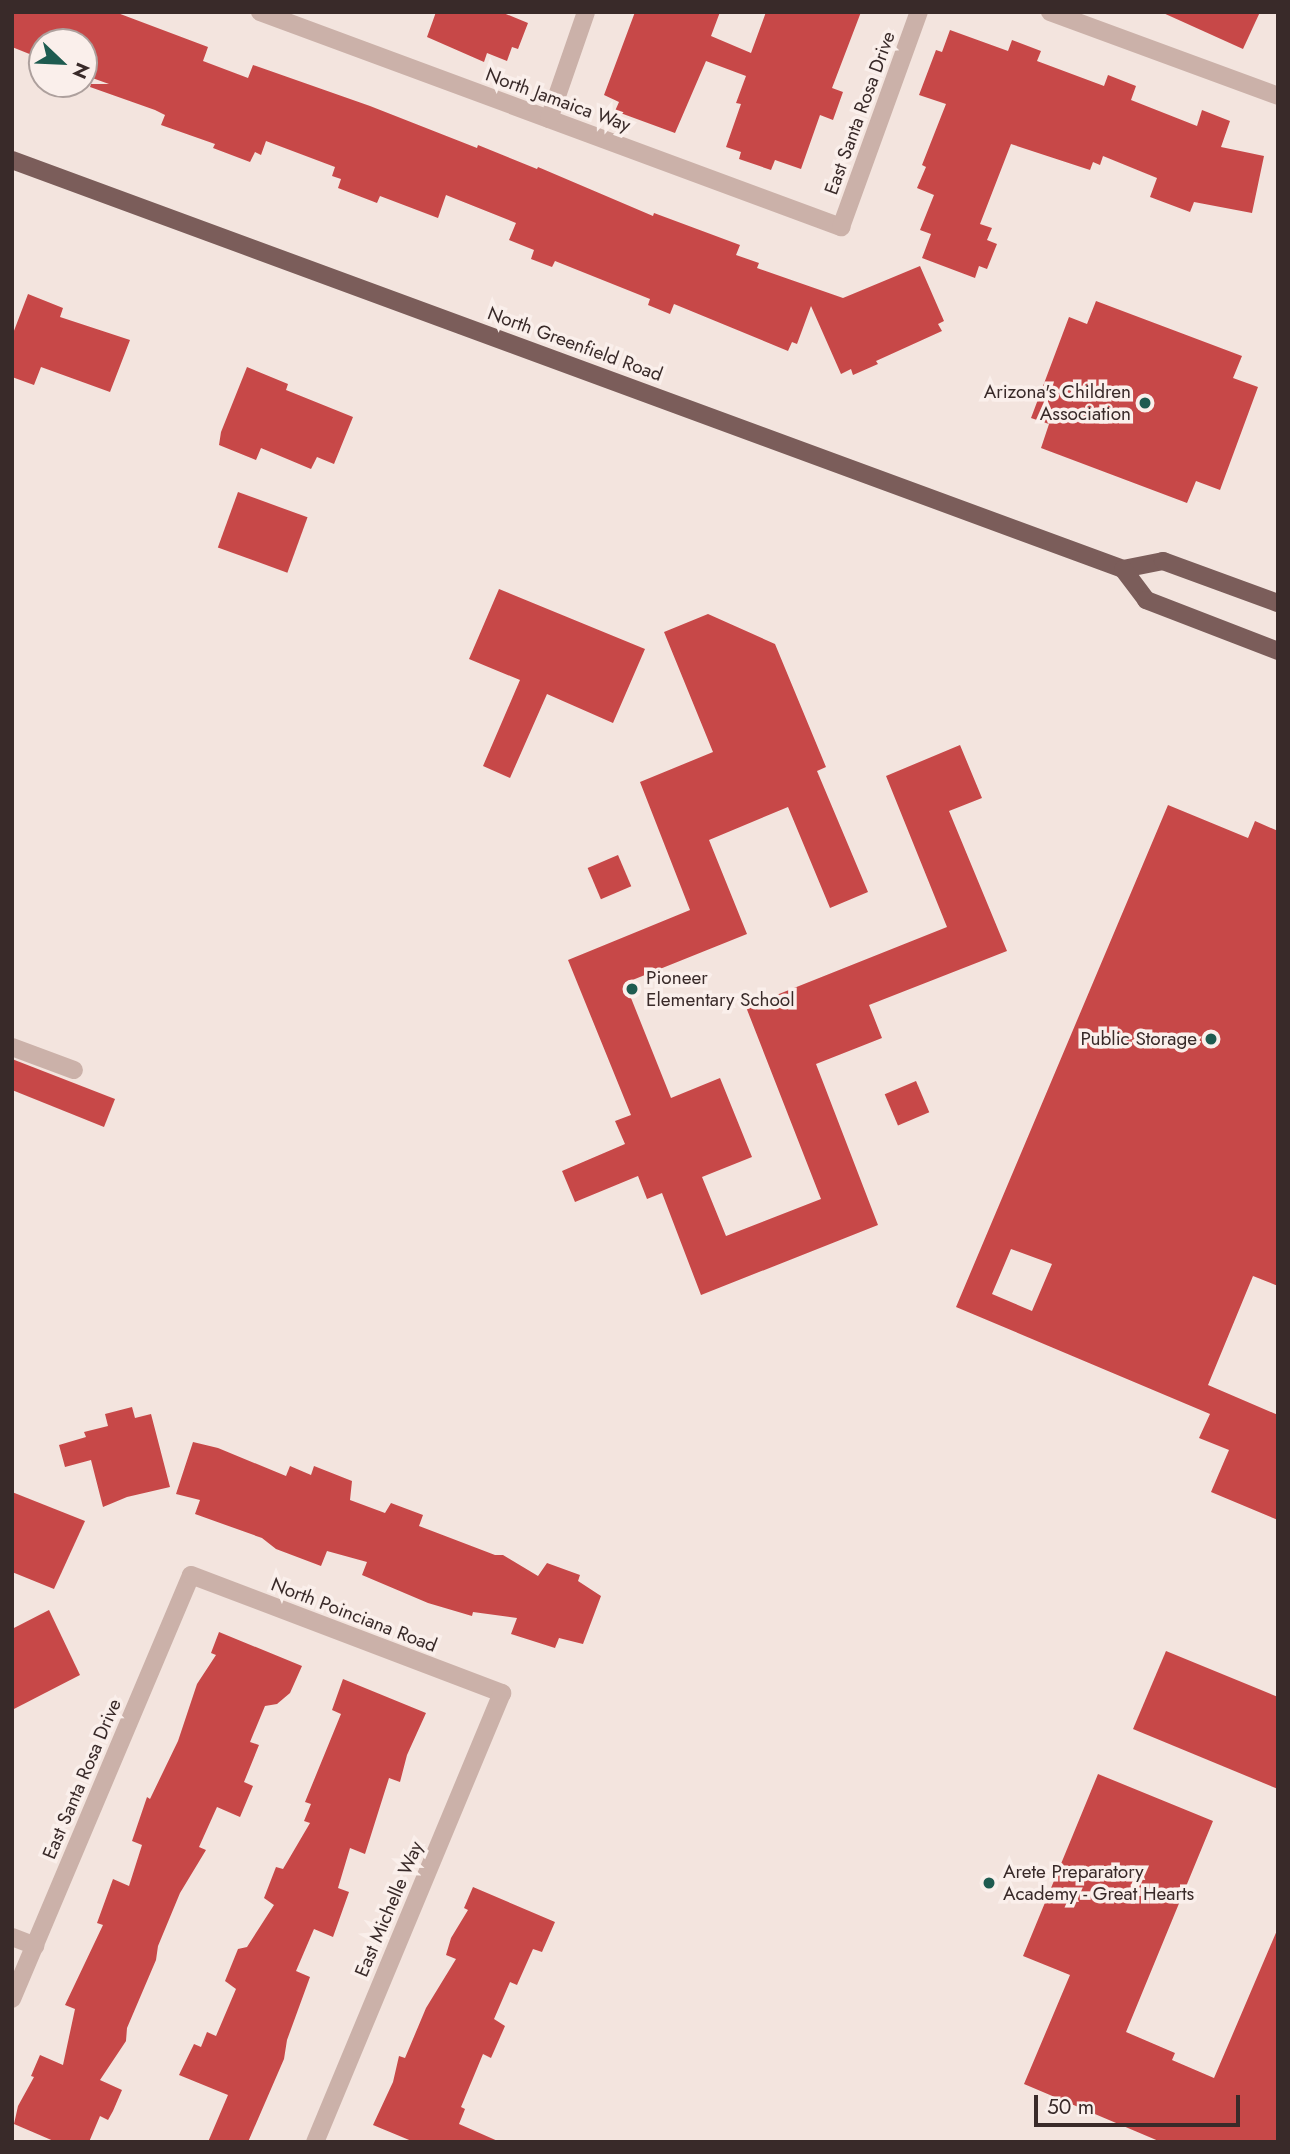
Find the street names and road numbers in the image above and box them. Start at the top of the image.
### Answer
street label: East Santa Rosa Drive [820,28,900,198]
street label: North Jamaica Way [482,63,634,137]
street label: North Greenfield Road [484,302,666,386]
street label: North Poinciana Road [268,1573,440,1657]
street label: East Santa Rosa Drive [38,1695,126,1863]
street label: East Michelle Way [350,1838,428,1980]

